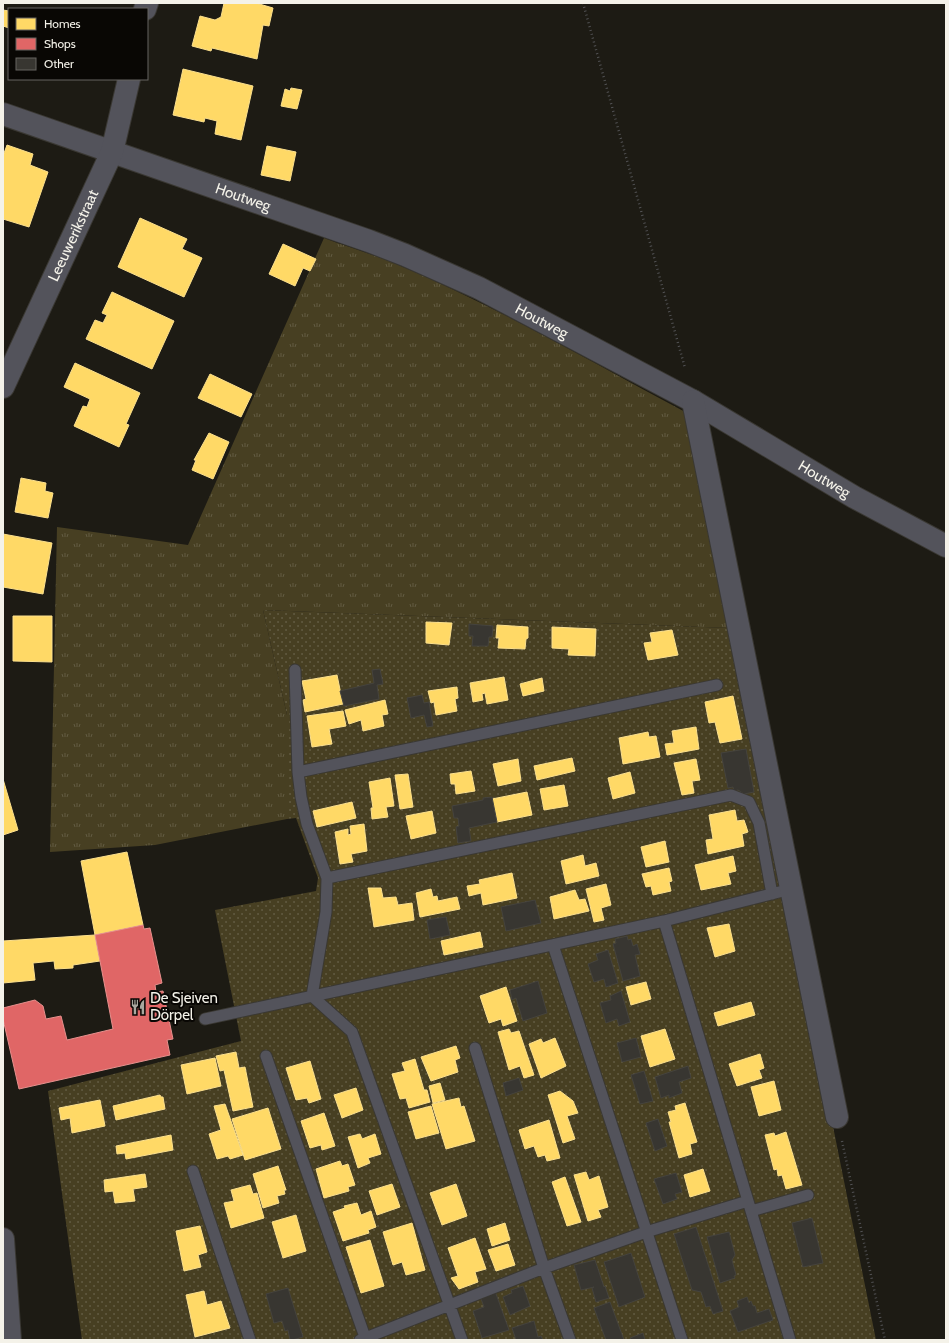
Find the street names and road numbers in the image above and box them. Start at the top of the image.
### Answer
street label: Houtweg [213,179,274,215]
street label: Leeuwerikstraat [44,187,102,284]
street label: Houtweg [512,300,572,343]
street label: Houtweg [795,457,854,502]

